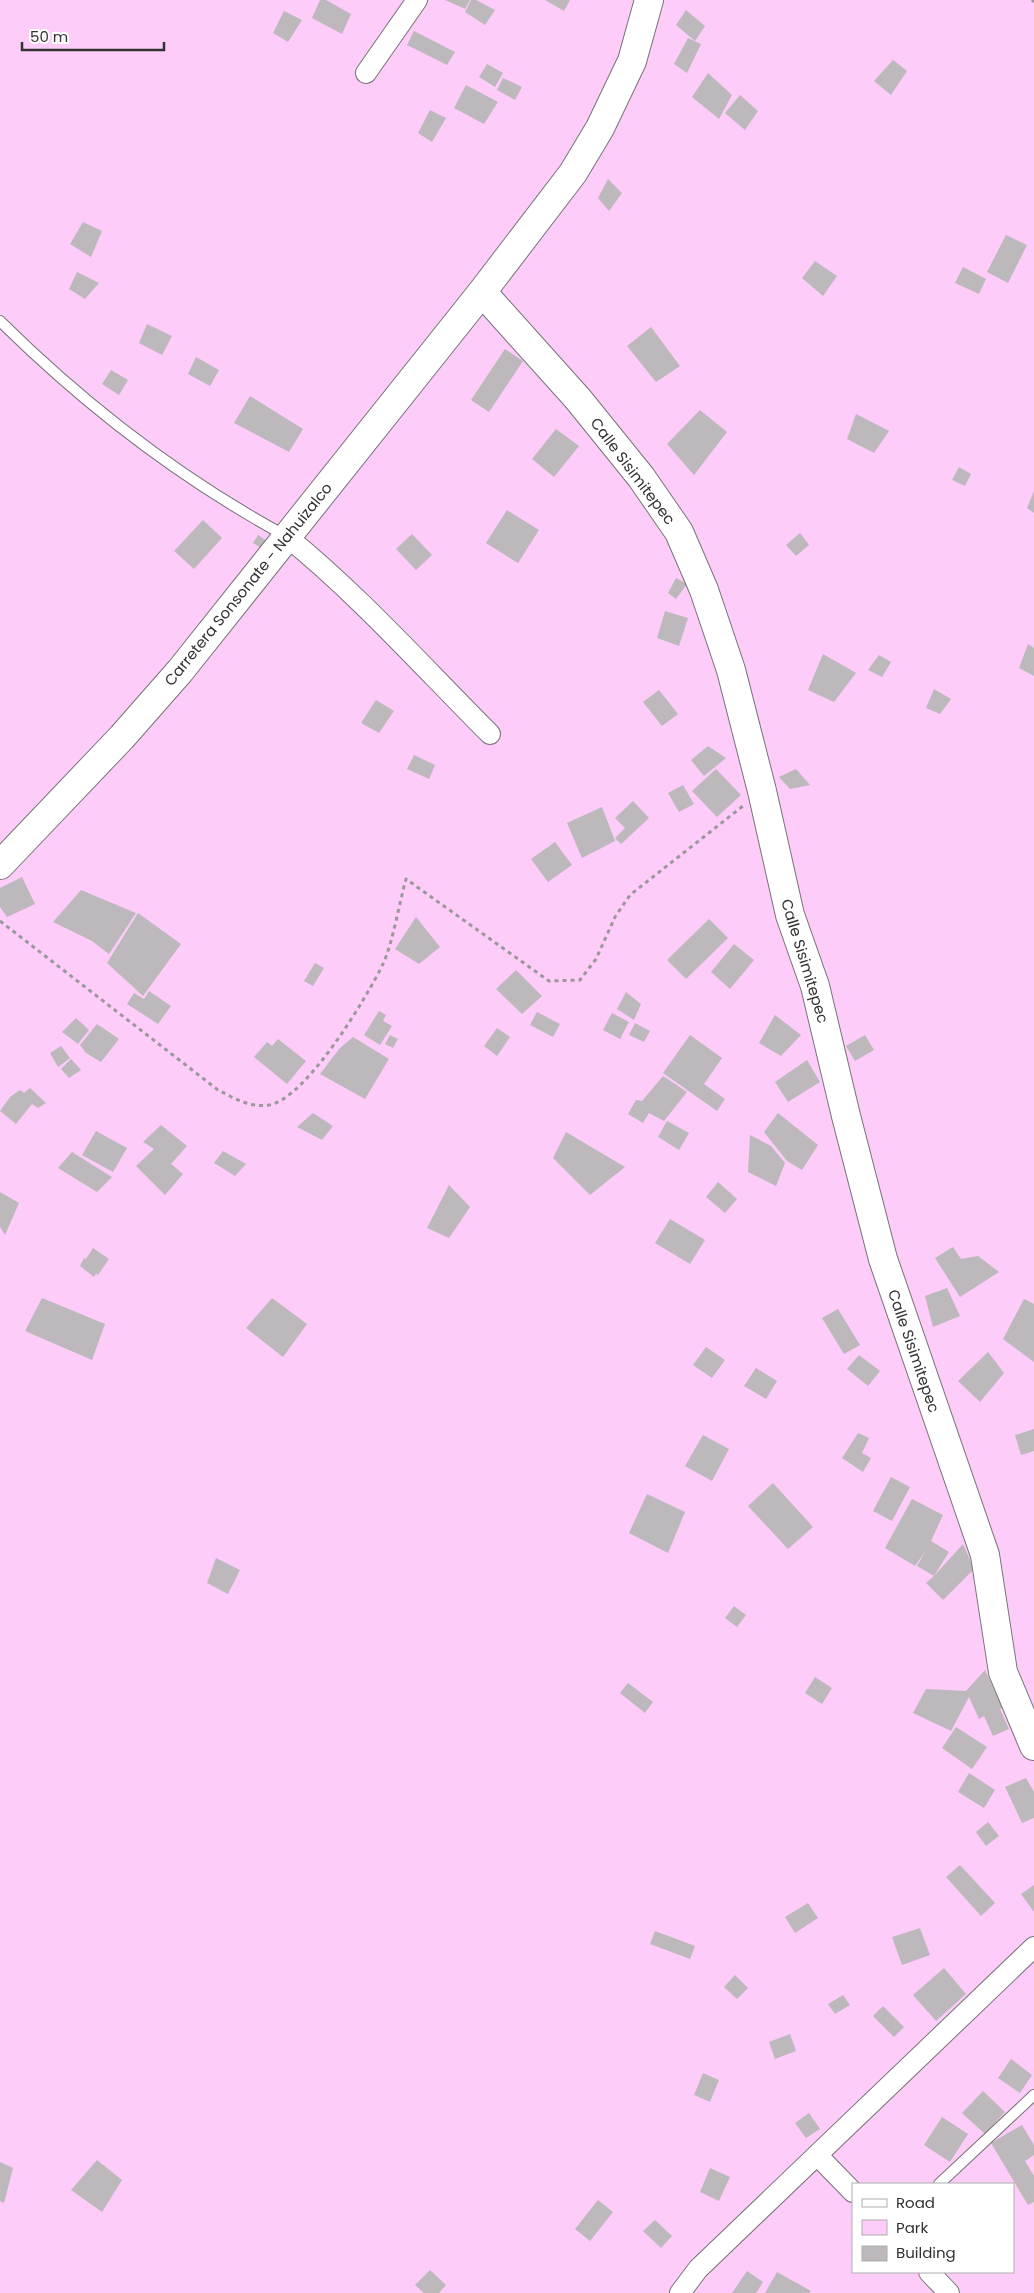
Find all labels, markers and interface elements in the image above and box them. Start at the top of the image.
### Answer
scale bar [22,20,165,52]
text: 50 m [30,26,68,47]
street label: Calle Sisimitepec [586,413,680,529]
street label: Carretera Sonsonate - Nahuizalco [159,478,337,690]
street label: Calle Sisimitepec [776,896,834,1026]
street label: Calle Sisimitepec [883,1287,945,1415]
legend [852,2183,1014,2273]
text: Road [896,2192,935,2213]
text: Park [896,2217,928,2238]
text: Building [896,2242,956,2263]

